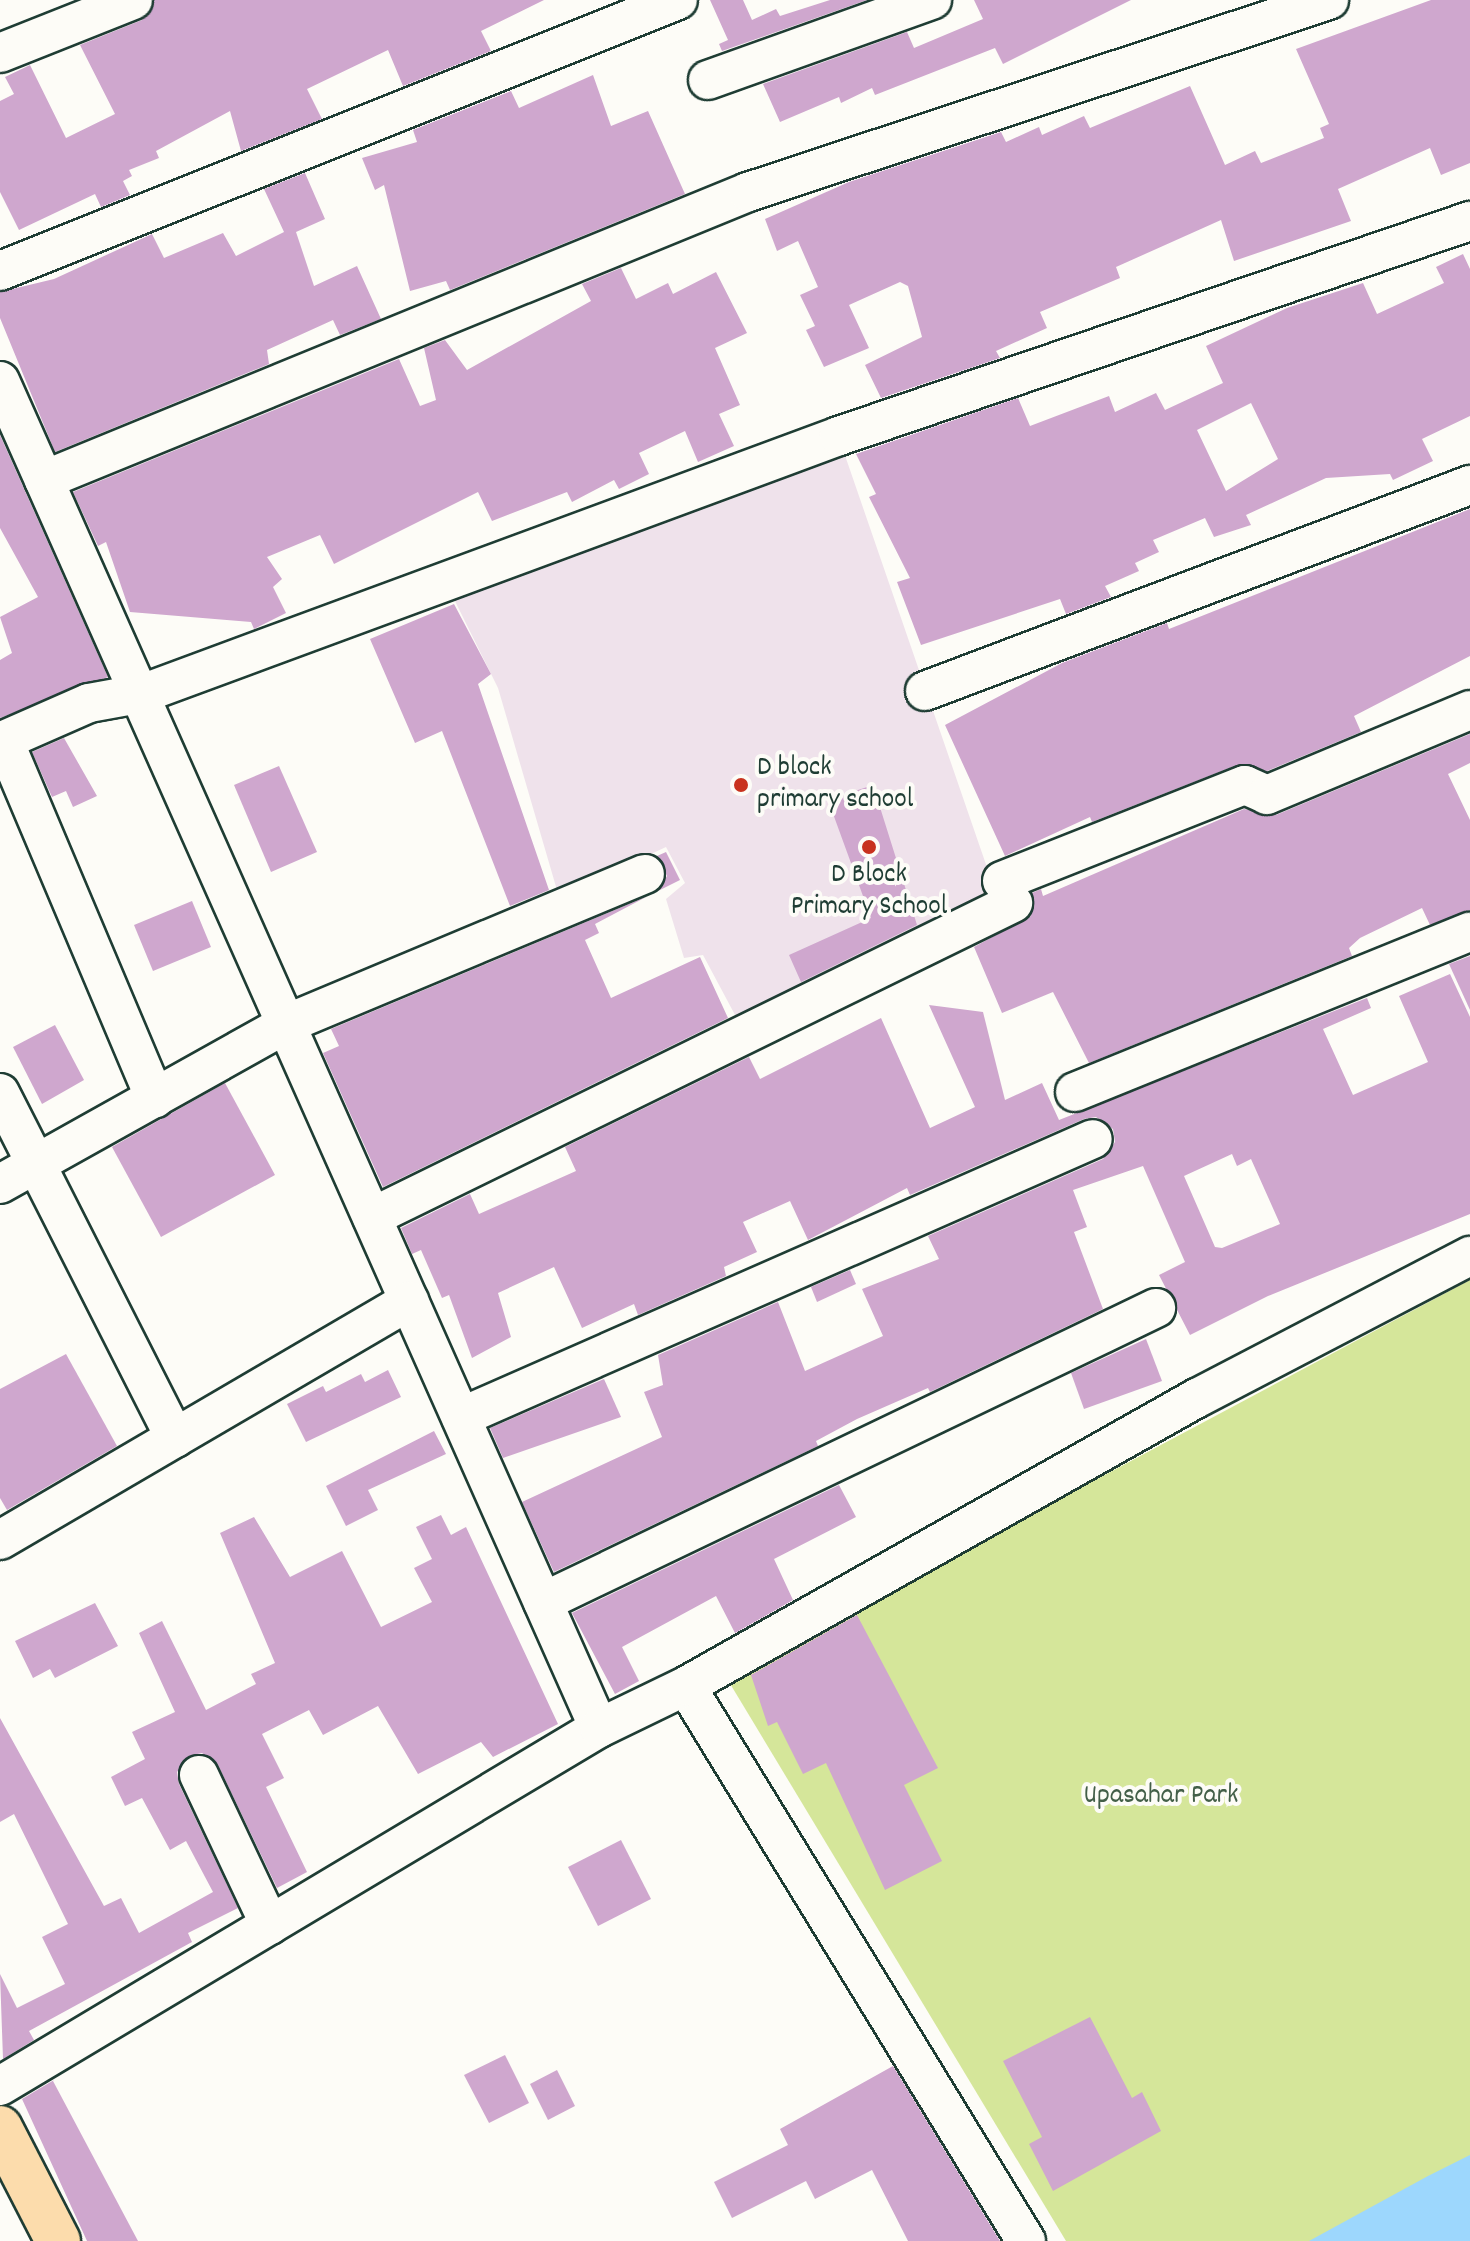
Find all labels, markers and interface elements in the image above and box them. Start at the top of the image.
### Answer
place label: D block primary school [757,752,913,818]
marker: D block primary school [732,776,750,794]
marker: D Block Primary School [860,838,878,856]
place label: D Block Primary School [791,859,947,925]
park label: Upasahar Park [1084,1780,1238,1814]

